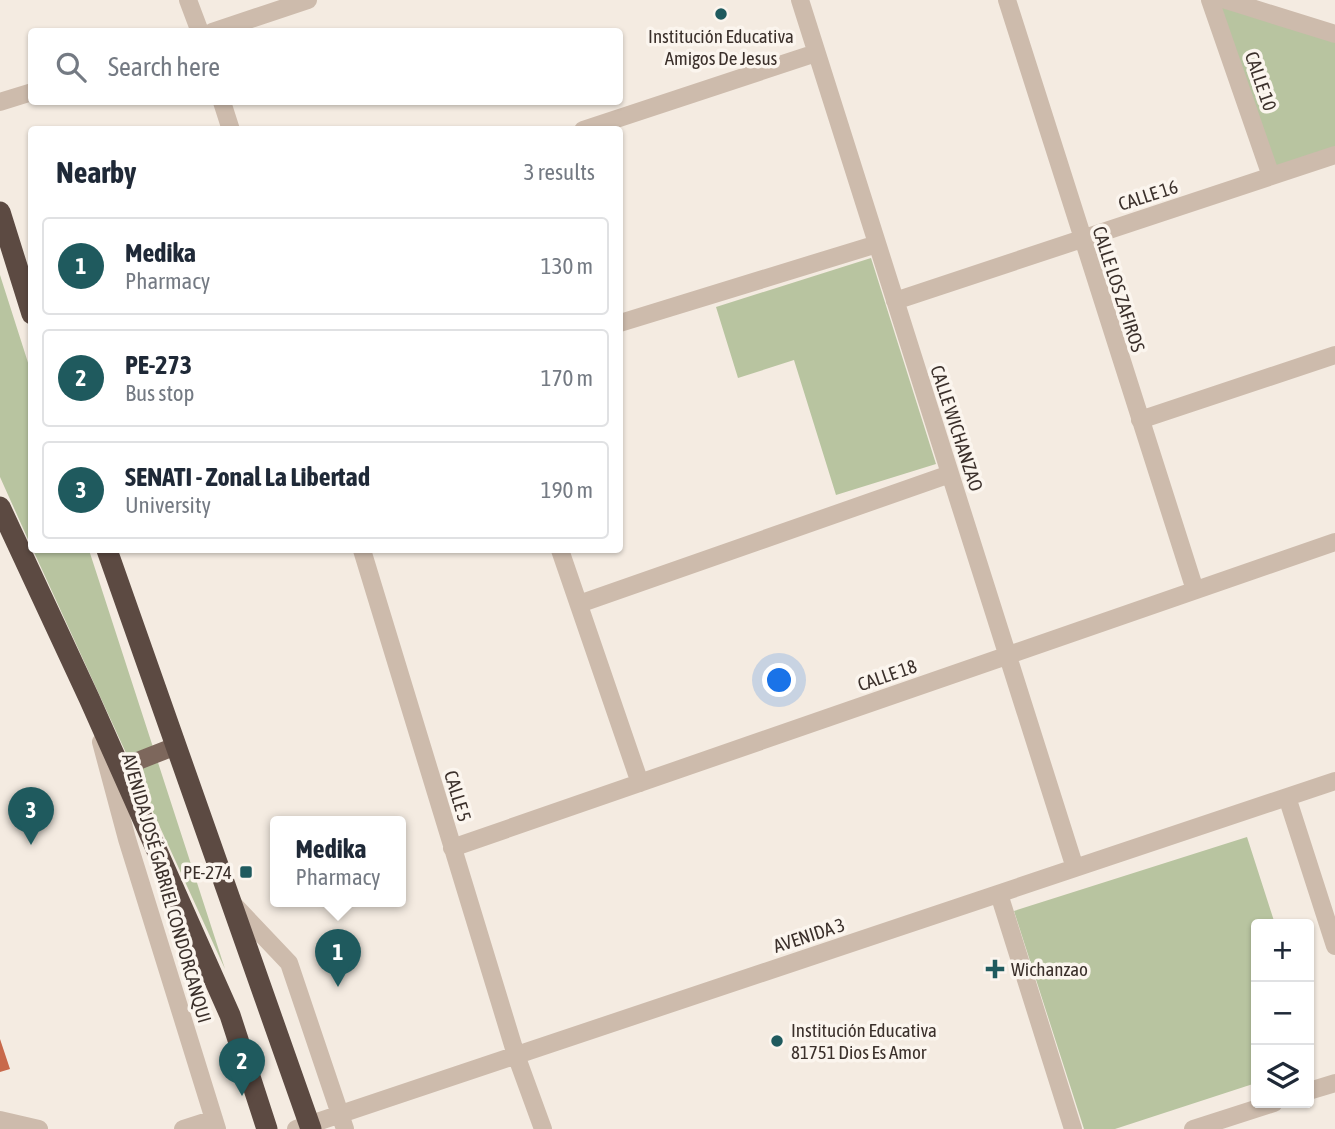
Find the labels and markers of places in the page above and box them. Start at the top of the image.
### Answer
marker: Institución Educativa Amigos De Jesus [713,6,729,22]
place label: Institución Educativa Amigos De Jesus [648,25,794,69]
pin: 3 [8,787,54,845]
place label: PE-274 [183,861,232,883]
marker: PE-274 [238,864,254,880]
pin: 1 [315,929,361,987]
place label: Wichanzao [1011,958,1088,980]
marker: Wichanzao [985,959,1005,979]
place label: Institución Educativa 81751 Dios Es Amor [791,1019,937,1063]
marker: Institución Educativa 81751 Dios Es Amor [769,1033,785,1049]
pin: 2 [219,1038,265,1096]

